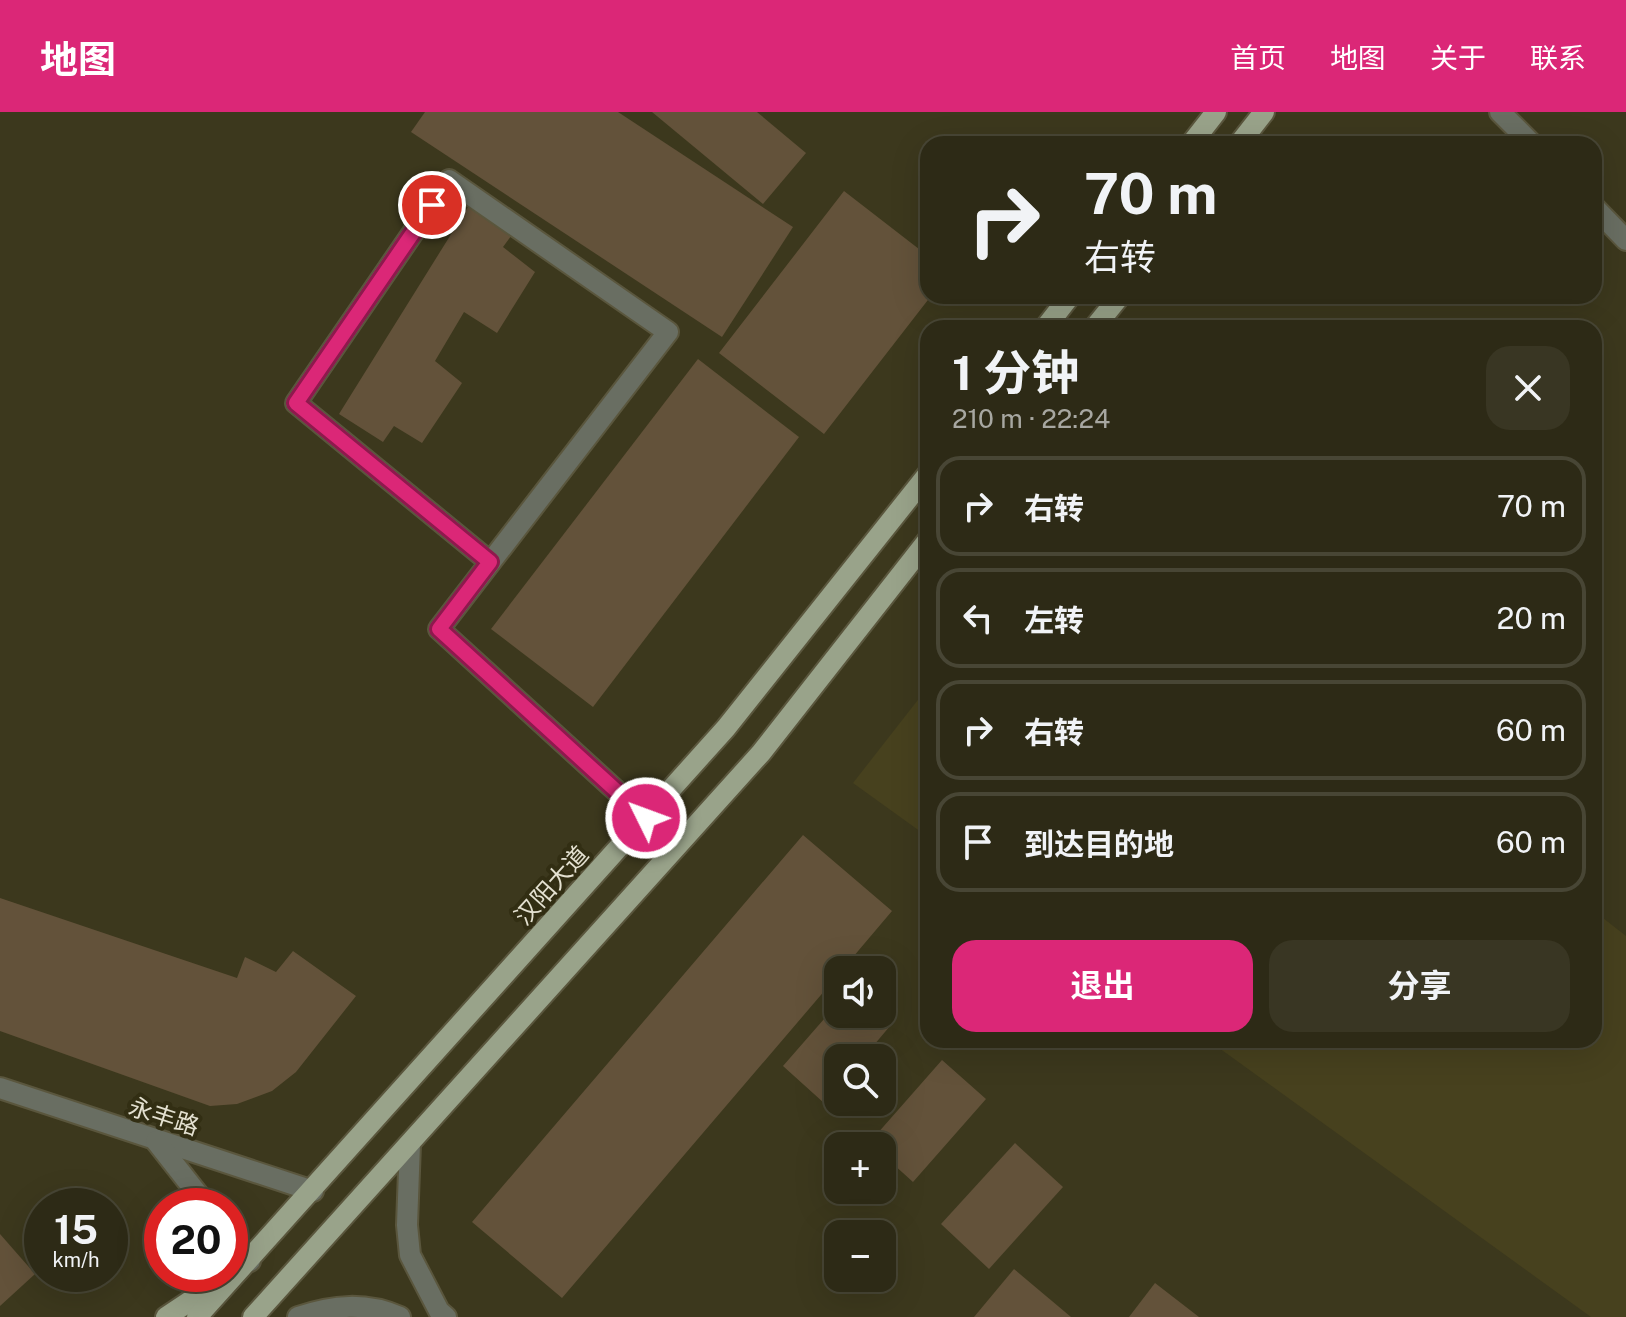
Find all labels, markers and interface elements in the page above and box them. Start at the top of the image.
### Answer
text: 地图 [40,37,116,82]
text: 首页 [1230,41,1286,74]
text: 地图 [1330,41,1386,74]
text: 关于 [1430,41,1486,74]
text: 联系 [1530,41,1586,74]
text: 70 m [1084,161,1217,227]
icon: right [952,168,1056,272]
pin [398,171,466,239]
icon: arrive [410,183,454,227]
text: 右转 [1084,236,1156,278]
text: 1 分钟 [952,344,1079,401]
button: close [1486,346,1570,430]
text: 210 m · 22:24 [952,403,1110,434]
icon: right [956,484,1000,528]
text: 70 m [1497,488,1566,524]
text: 右转 [1024,490,1084,526]
icon: left [956,596,1000,640]
text: 20 m [1497,600,1566,636]
text: 左转 [1024,602,1084,638]
icon: right [956,708,1000,752]
text: 60 m [1496,712,1566,748]
text: 右转 [1024,714,1084,750]
position arrow [604,776,688,860]
icon: arrive [956,820,1000,864]
text: 60 m [1496,824,1566,860]
text: 到达目的地 [1024,826,1174,862]
street label: 汉阳大道 [508,840,594,930]
button: 退出 [952,940,1253,1032]
button: 分享 [1269,940,1570,1032]
map controls [824,956,896,1292]
button: sound [824,956,896,1028]
button: search [824,1044,896,1116]
street label: 永丰路 [125,1092,203,1140]
button: + [824,1132,896,1204]
speed limit sign: 20 [144,1188,248,1292]
text: 15 [54,1206,98,1253]
button: − [824,1220,896,1292]
text: km/h [52,1248,100,1272]

